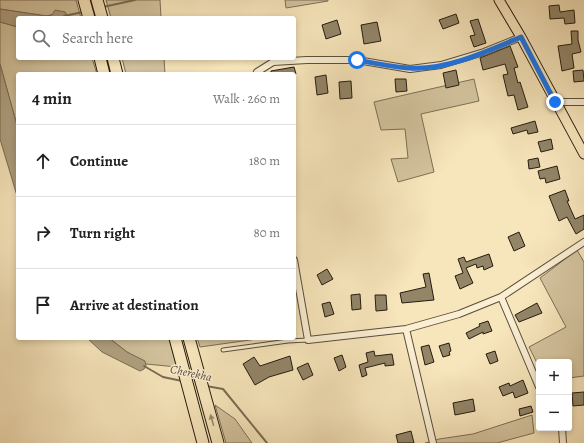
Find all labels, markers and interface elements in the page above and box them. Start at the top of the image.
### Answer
search box [16,16,296,60]
icon: search [30,27,52,49]
text: Search here [62,28,133,48]
route start [348,51,366,69]
text: 4 min [32,87,72,110]
text: Walk · 260 m [213,90,280,107]
route end [546,93,564,111]
icon: ahead [32,150,54,172]
text: Continue [70,151,128,171]
text: 180 m [249,152,280,169]
icon: right [32,222,54,244]
text: Turn right [70,223,135,243]
text: 80 m [253,224,280,241]
icon: arrive [32,294,54,316]
text: Arrive at destination [70,295,199,315]
map controls [536,359,572,431]
button: + [536,359,572,395]
water label: Cherekha [169,361,214,385]
button: − [536,395,572,431]
one-way arrow [209,414,215,426]

